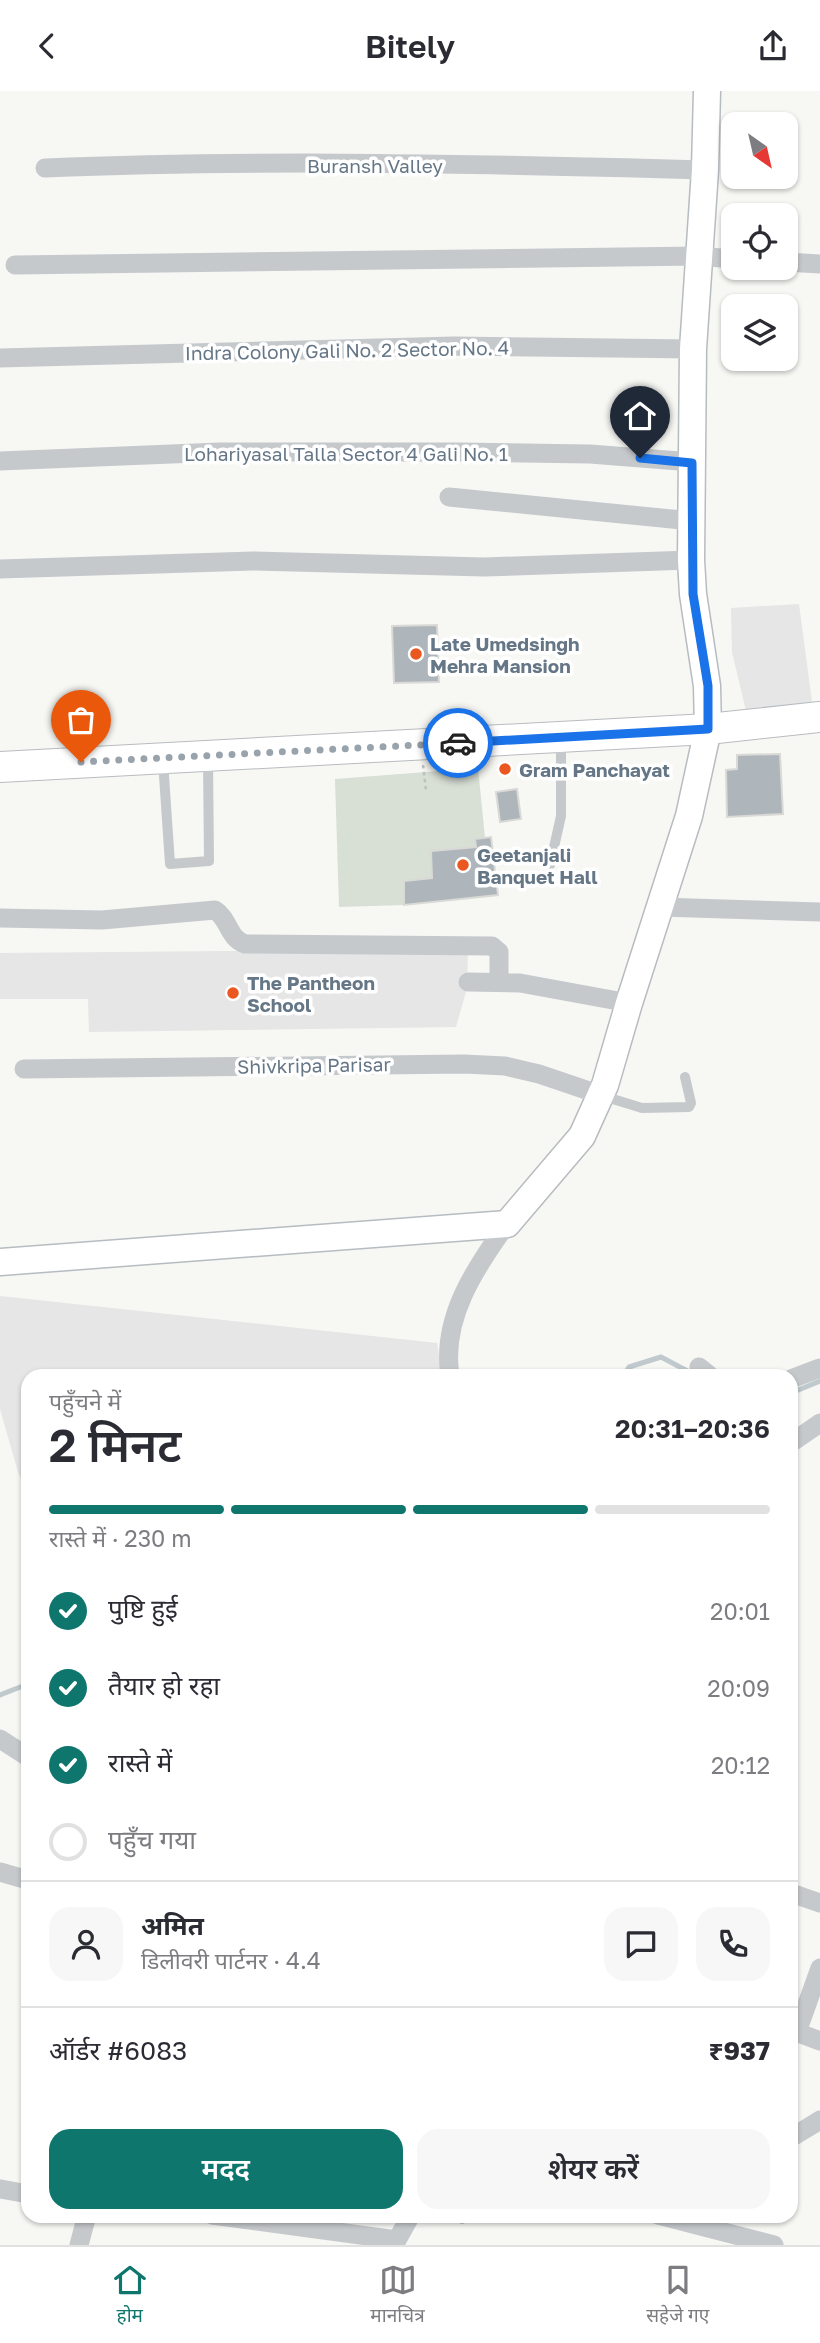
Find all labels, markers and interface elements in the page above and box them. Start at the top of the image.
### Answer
icon: back [28,27,66,65]
text: Bitely [365,27,455,65]
icon: share [754,27,792,65]
north arrow [721,112,798,189]
map controls [721,112,798,371]
street label: Buransh Valley [307,154,443,177]
button: locate [721,203,798,280]
button: layers [721,294,798,371]
street label: Indra Colony Gali No. 2 Sector No. 4 [185,336,509,364]
pin [610,386,670,458]
icon: home [621,397,659,435]
street label: Lohariyasal Talla Sector 4 Gali No. 1 [184,442,508,465]
place label: Late Umedsingh Mehra Mansion [430,632,580,677]
marker: Late Umedsingh Mehra Mansion [408,646,424,662]
pin [51,690,111,762]
icon: bag [62,701,100,739]
courier [423,708,493,778]
icon: car [439,724,477,762]
place label: Gram Panchayat [519,758,670,781]
marker: Gram Panchayat [497,761,513,777]
place label: Geetanjali Banquet Hall [477,843,598,888]
marker: Geetanjali Banquet Hall [455,857,471,873]
place label: The Pantheon School [247,971,375,1016]
marker: The Pantheon School [225,985,241,1001]
street label: Shivkripa Parisar [237,1052,392,1078]
text: पहुँचने में [49,1387,121,1415]
text: 20:31–20:36 [615,1413,770,1444]
text: 2 मिनट [49,1417,181,1472]
text: रास्ते में · 230 m [49,1524,192,1552]
icon: check [49,1592,87,1630]
text: पुष्टि हुई [108,1593,178,1624]
text: 20:01 [710,1597,770,1625]
icon: check [49,1669,87,1707]
text: तैयार हो रहा [108,1670,220,1701]
text: 20:09 [707,1674,770,1702]
icon: check [49,1746,87,1784]
text: रास्ते में [108,1747,172,1778]
text: 20:12 [711,1751,770,1779]
text: पहुँच गया [108,1824,196,1855]
button: person [49,1907,123,1981]
button: chat [604,1907,678,1981]
button: phone [696,1907,770,1981]
text: अमित [141,1910,204,1941]
text: डिलीवरी पार्टनर · 4.4 [141,1946,321,1974]
text: ऑर्डर #6083 [49,2035,187,2066]
text: ₹937 [709,2035,770,2066]
button: मदद [49,2129,403,2209]
button: शेयर करें [417,2129,770,2209]
tab: होम [111,2261,149,2330]
tab: मानचित्र [370,2261,425,2330]
tab: सहेजे गए [646,2261,709,2330]

